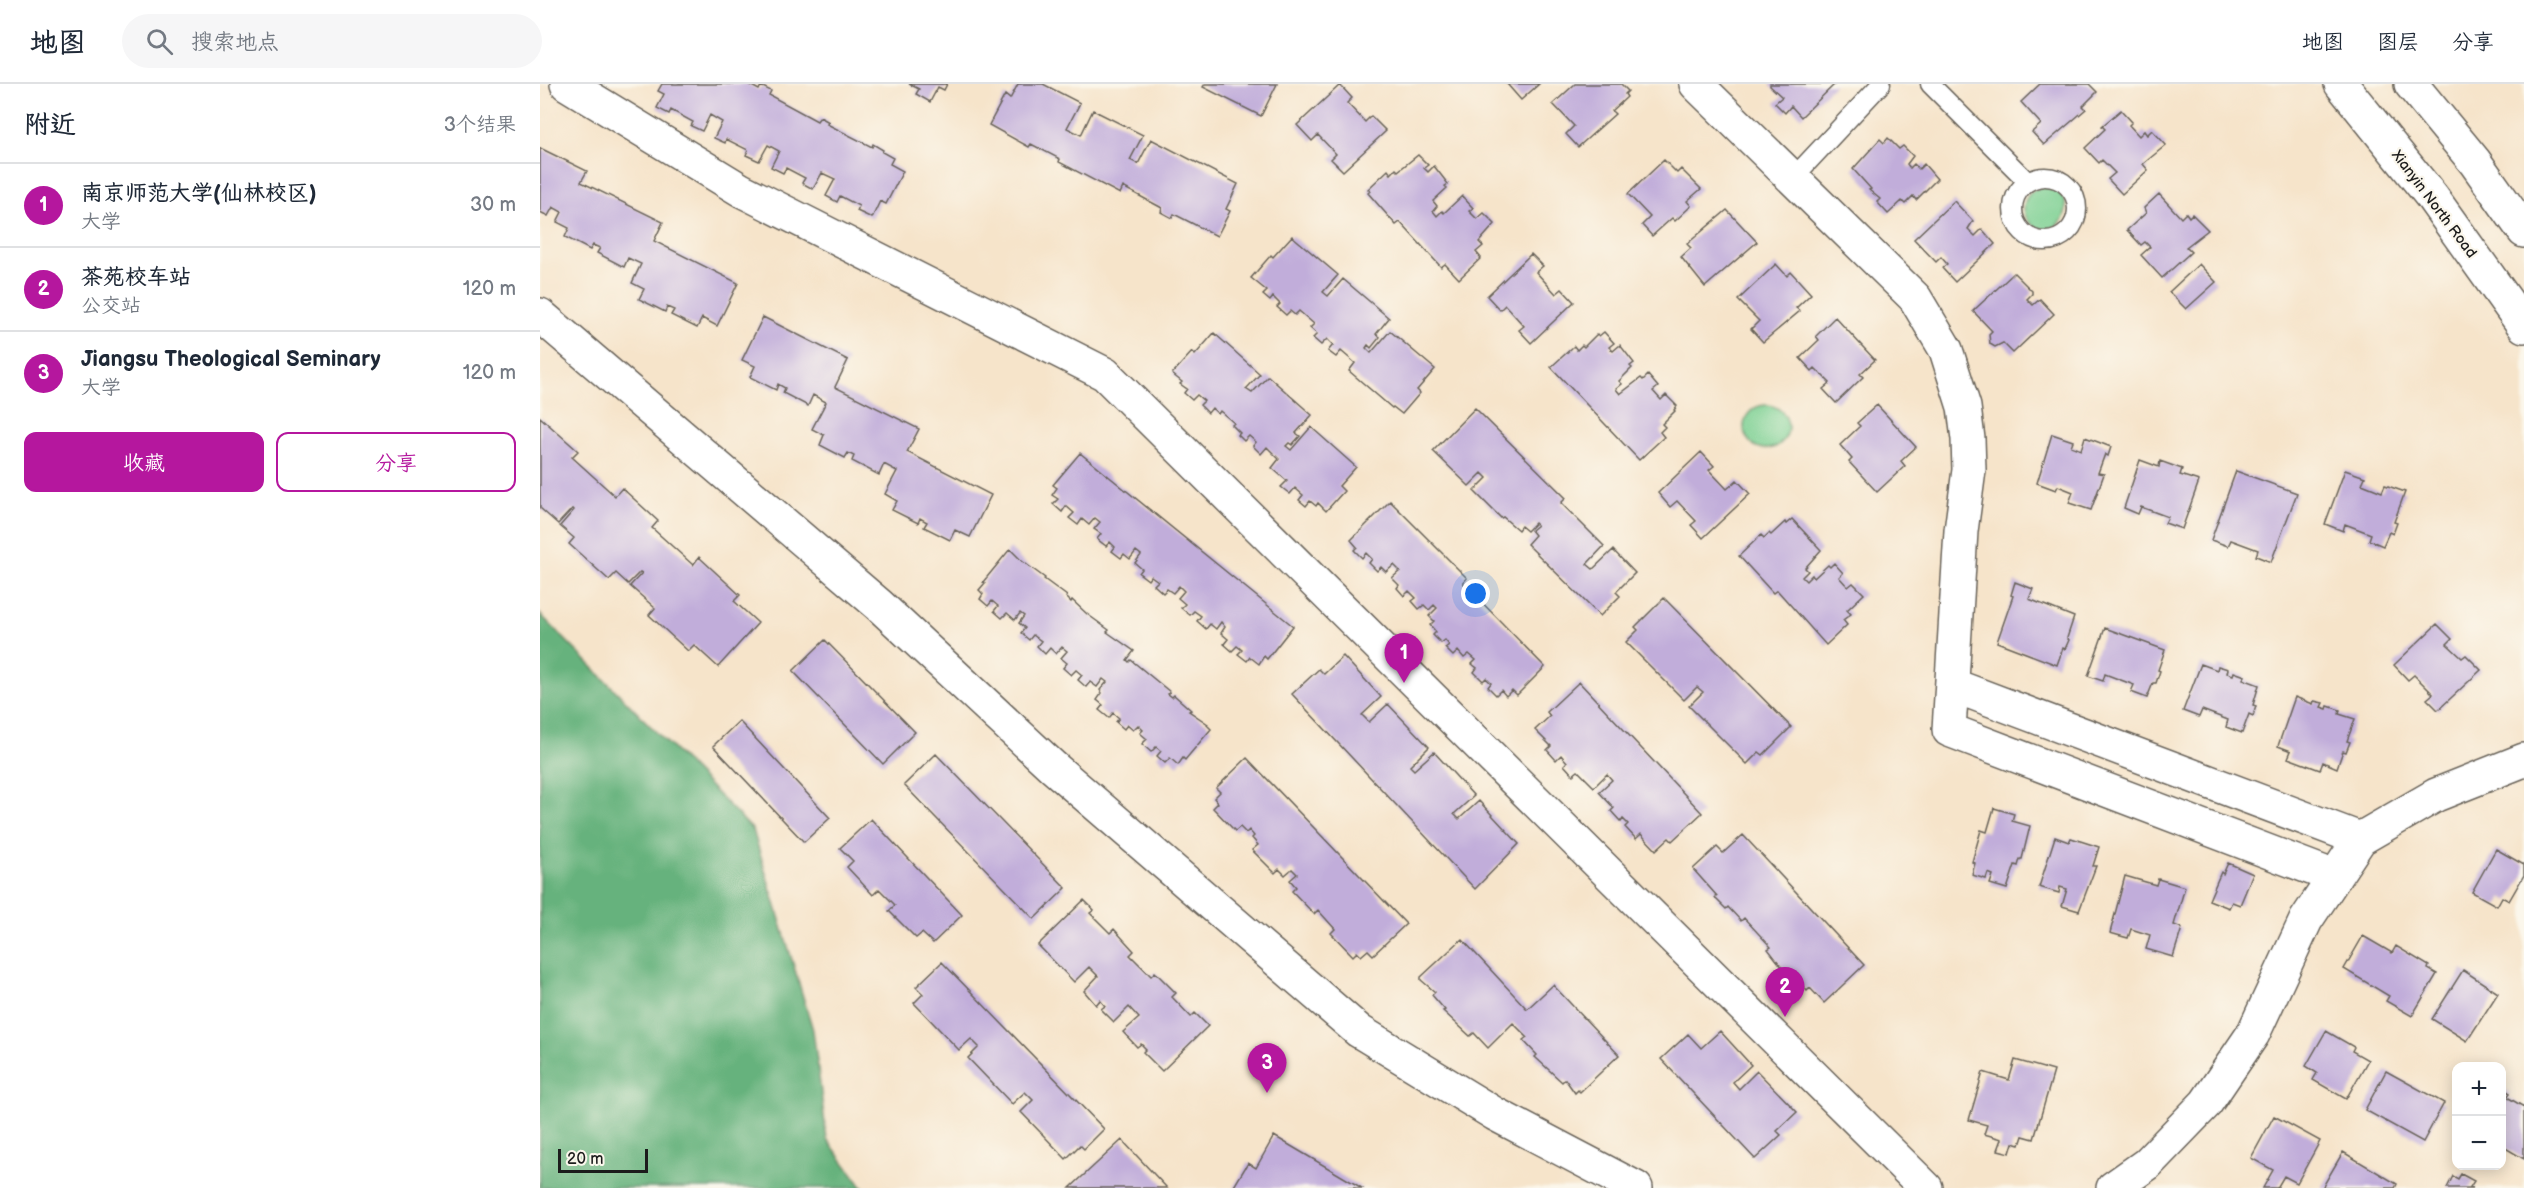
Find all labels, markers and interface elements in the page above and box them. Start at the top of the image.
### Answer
search box [122,14,542,68]
icon: search [143,25,176,58]
text: 地图 [30,27,86,60]
text: 搜索地点 [191,29,279,56]
text: 地图 [2302,30,2344,55]
text: 图层 [2377,30,2419,55]
text: 分享 [2452,30,2494,55]
text: 附近 [24,110,76,141]
text: 3个结果 [444,113,516,137]
street label: Xianyin North Road [2387,145,2481,262]
text: 南京师范大学(仙林校区) [81,180,317,207]
text: 1 [39,193,48,217]
text: 30 m [470,193,516,217]
text: 大学 [81,210,121,234]
text: 茶苑校车站 [81,264,191,291]
text: 2 [38,277,49,301]
text: 120 m [463,277,516,301]
text: 公交站 [81,294,141,318]
text: Jiangsu Theological Seminary [81,346,381,373]
text: 3 [38,361,49,385]
text: 120 m [463,361,516,385]
text: 大学 [81,376,121,400]
button: 收藏 [24,432,264,492]
button: 分享 [276,432,516,492]
your location [1461,579,1490,608]
pin: 1 [1384,634,1424,683]
pin: 2 [1766,968,1804,1017]
pin: 3 [1248,1044,1286,1093]
map controls [2452,1062,2506,1170]
button: + [2452,1062,2506,1116]
button: − [2452,1116,2506,1170]
scale bar [558,1146,648,1174]
text: 20 m [567,1150,603,1169]

